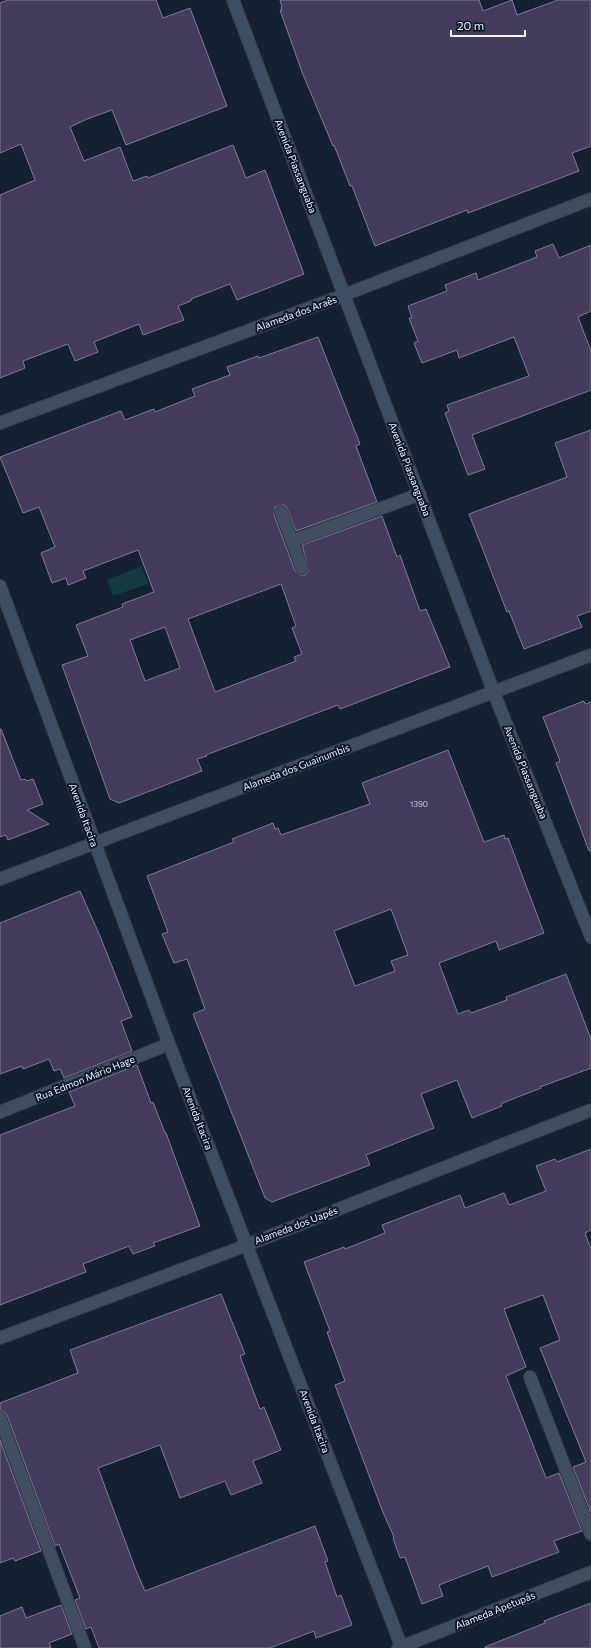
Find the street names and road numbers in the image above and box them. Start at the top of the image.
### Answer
street label: Avenida Piassanguaba [273,117,319,215]
street label: Alameda dos Araês [254,293,339,333]
street label: Avenida Piassanguaba [387,420,433,518]
street label: Avenida Piassanguaba [502,724,550,820]
street label: Alameda dos Guainumbis [241,741,352,793]
street label: Avenida Itacira [67,782,101,848]
street label: Rua Edmon Mário Hage [34,1053,136,1103]
street label: Avenida Itacira [180,1085,216,1151]
street label: Alameda dos Uapés [253,1203,340,1246]
street label: Avenida Itacira [297,1388,333,1454]
street label: Alameda Apetupás [453,1588,537,1631]

